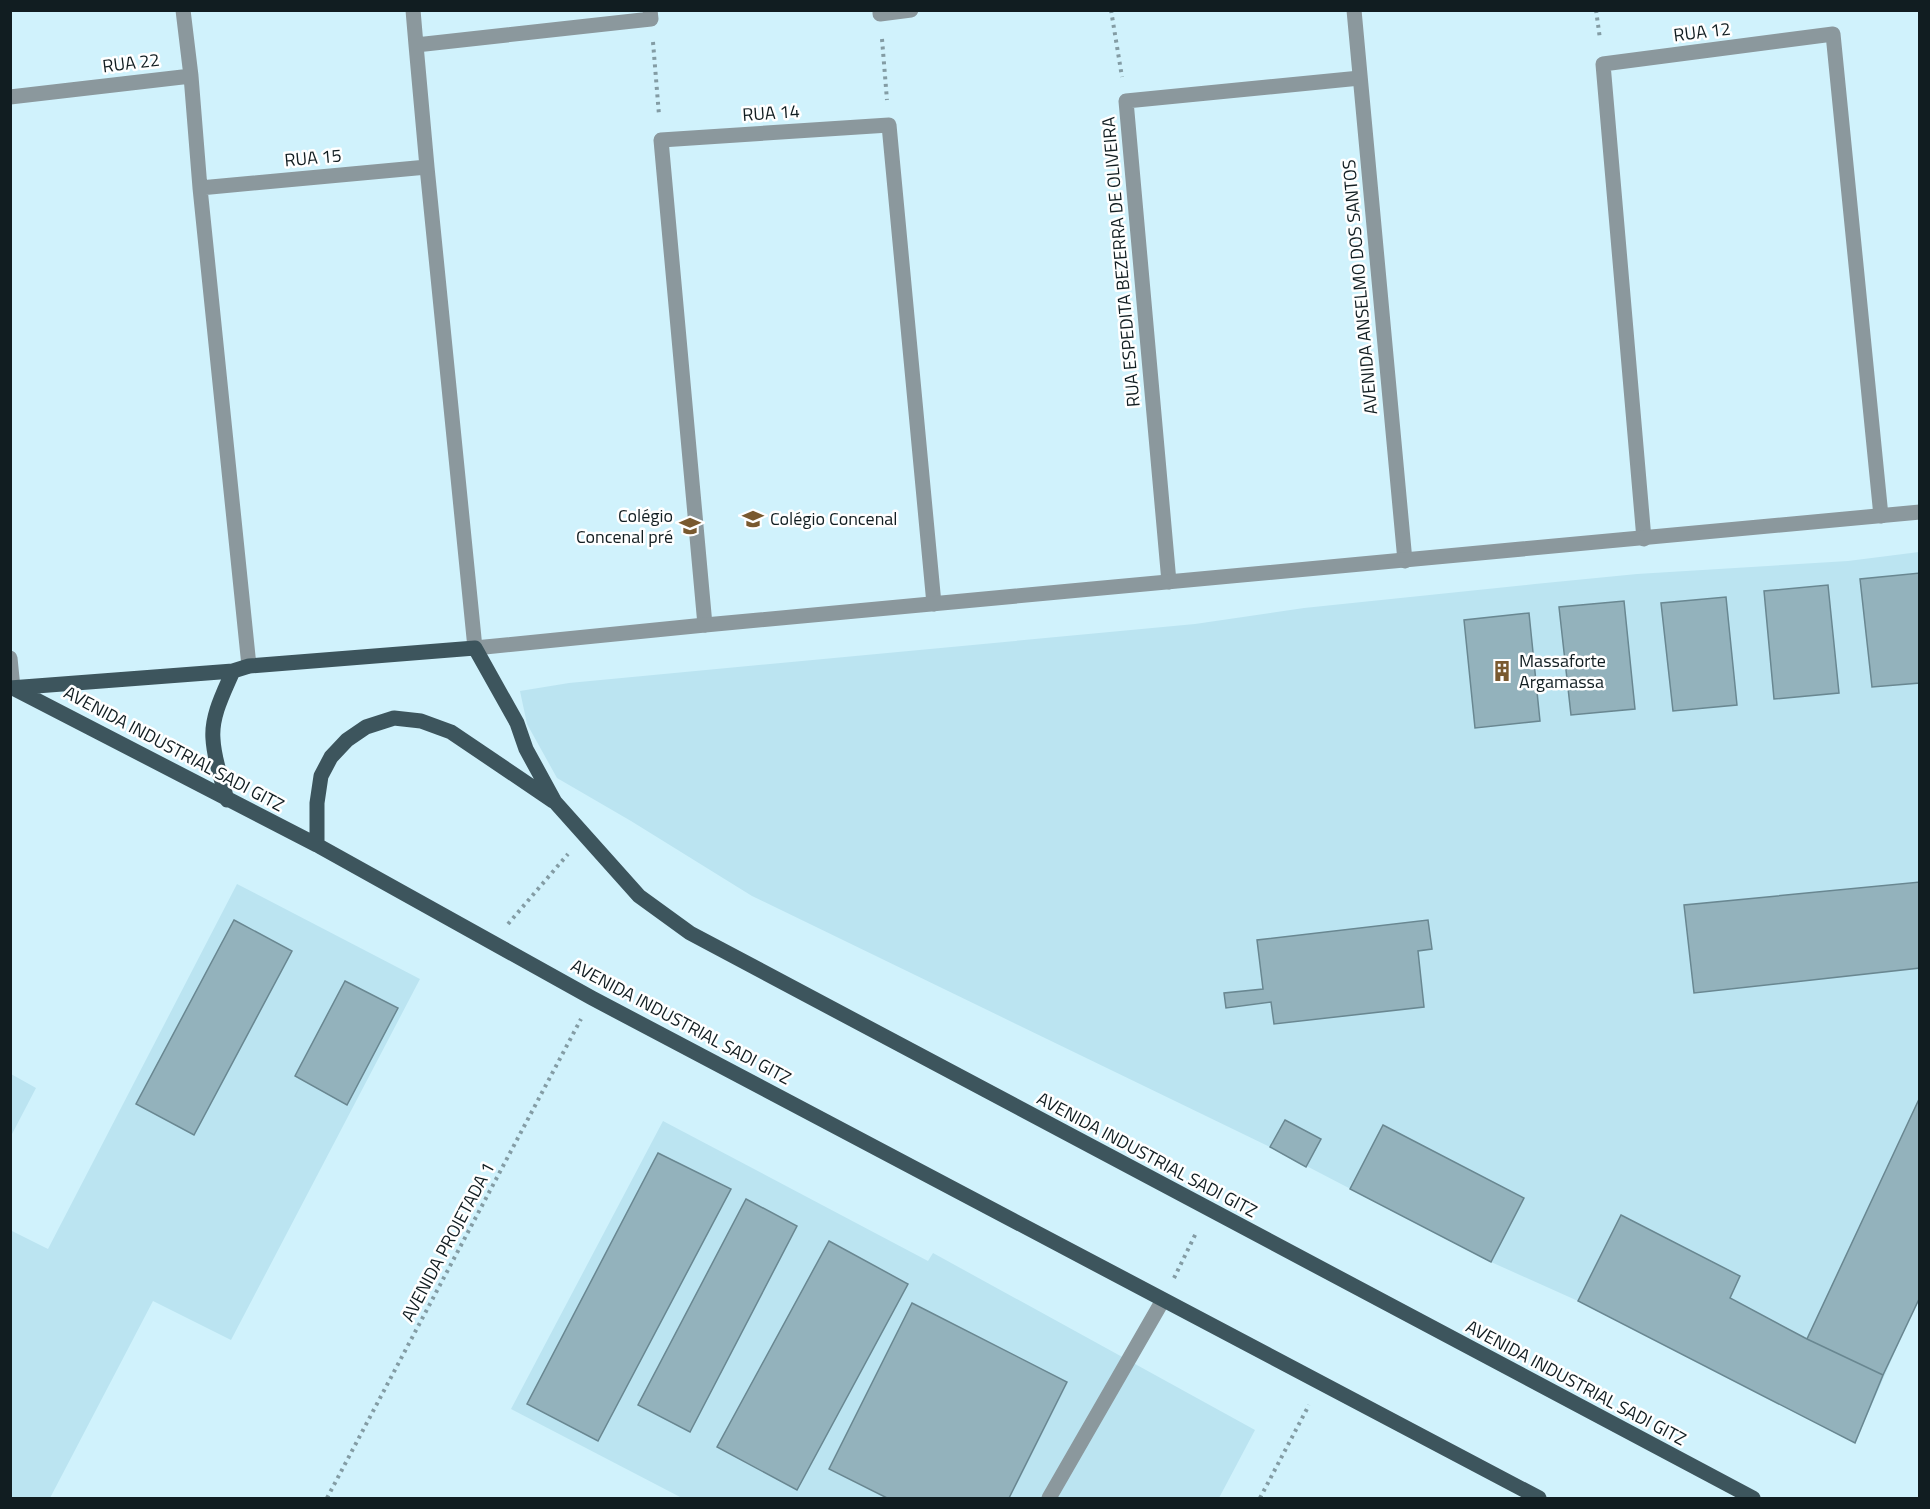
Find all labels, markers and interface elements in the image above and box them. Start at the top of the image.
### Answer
street label: RUA 12 [1672,15,1732,48]
street label: RUA 22 [101,46,161,79]
street label: RUA 14 [741,97,801,128]
street label: RUA ESPEDITA BEZERRA DE OLIVEIRA [1094,116,1147,408]
street label: RUA 15 [283,142,343,173]
street label: AVENIDA ANSELMO DOS SANTOS [1335,158,1384,416]
place label: Colégio Concenal pré [576,502,673,550]
place label: Colégio Concenal [770,505,897,532]
school or university icon: Colégio Concenal [741,507,765,531]
school or university icon: Colégio Concenal pré [678,514,702,538]
place label: Massaforte Argamassa [1519,647,1606,695]
building icon: Massaforte Argamassa [1490,659,1514,683]
street label: AVENIDA INDUSTRIAL SADI GITZ [59,679,289,818]
street label: AVENIDA INDUSTRIAL SADI GITZ [566,952,796,1091]
street label: AVENIDA INDUSTRIAL SADI GITZ [1032,1085,1262,1224]
street label: AVENIDA PROJETADA 1 [394,1157,501,1326]
street label: AVENIDA INDUSTRIAL SADI GITZ [1461,1313,1691,1452]

